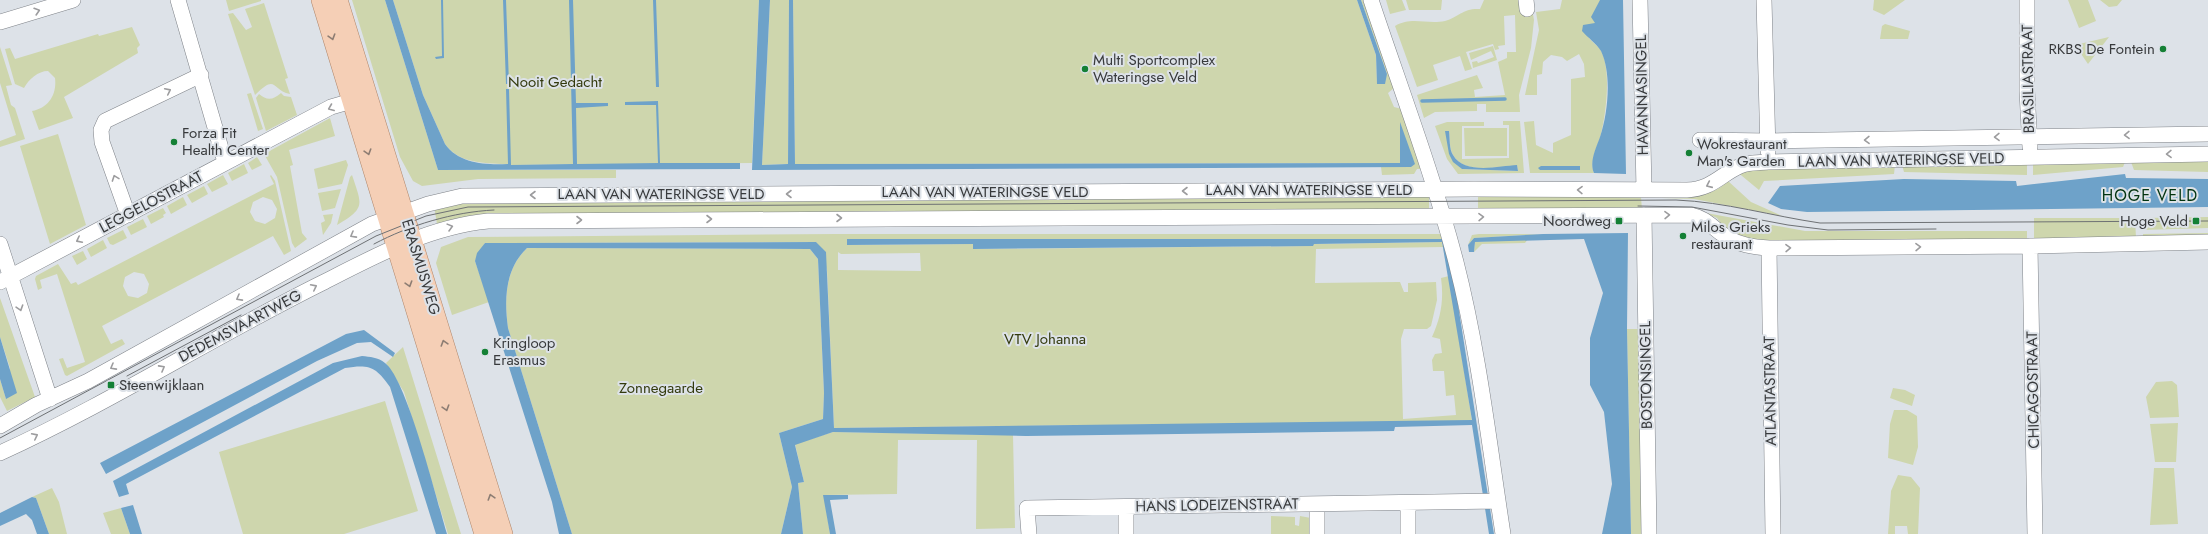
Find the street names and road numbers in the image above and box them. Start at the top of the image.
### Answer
street label: BRASILIASTRAAT [2016,24,2040,134]
street label: HAVANNASINGEL [1630,34,1654,156]
street label: LAAN VAN WATERINGSE VELD [1797,147,2005,173]
street label: LEGGELOSTRAAT [95,165,207,239]
street label: LAAN VAN WATERINGSE VELD [1206,179,1412,201]
street label: LAAN VAN WATERINGSE VELD [882,181,1088,203]
street label: LAAN VAN WATERINGSE VELD [558,183,764,205]
street label: ERASMUSWEG [396,216,446,318]
street label: DEDEMSVAARTWEG [175,284,305,368]
street label: BOSTONSINGEL [1634,320,1658,429]
street label: CHICAGOSTRAAT [2021,331,2045,449]
street label: ATLANTASTRAAT [1758,336,1782,446]
street label: HANS LODEIZENSTRAAT [1135,493,1299,517]

